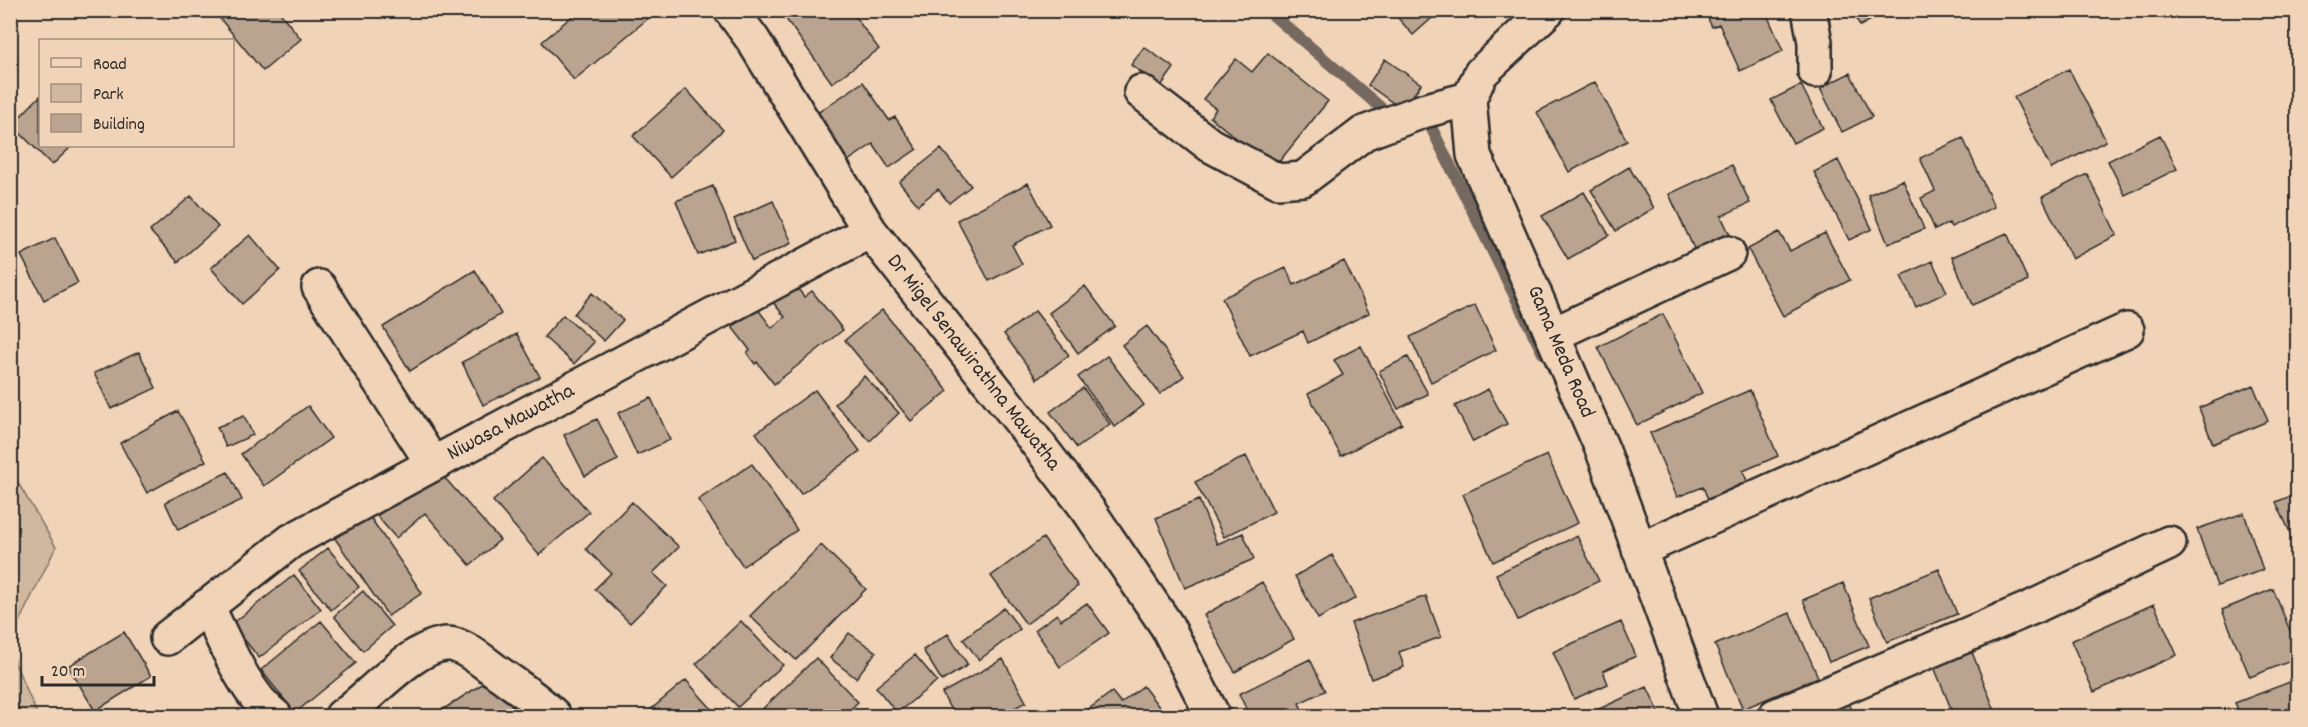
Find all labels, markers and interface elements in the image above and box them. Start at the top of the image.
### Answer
legend [39,39,234,147]
text: Road [93,53,127,78]
text: Park [93,83,124,108]
text: Building [93,113,145,138]
street label: Dr Migel Senawirathna Mawatha [878,248,1068,478]
street label: Gama Meda Road [1518,281,1602,423]
street label: Niwasa Mawatha [442,376,581,470]
scale bar [42,649,154,687]
text: 20 m [51,660,85,685]

